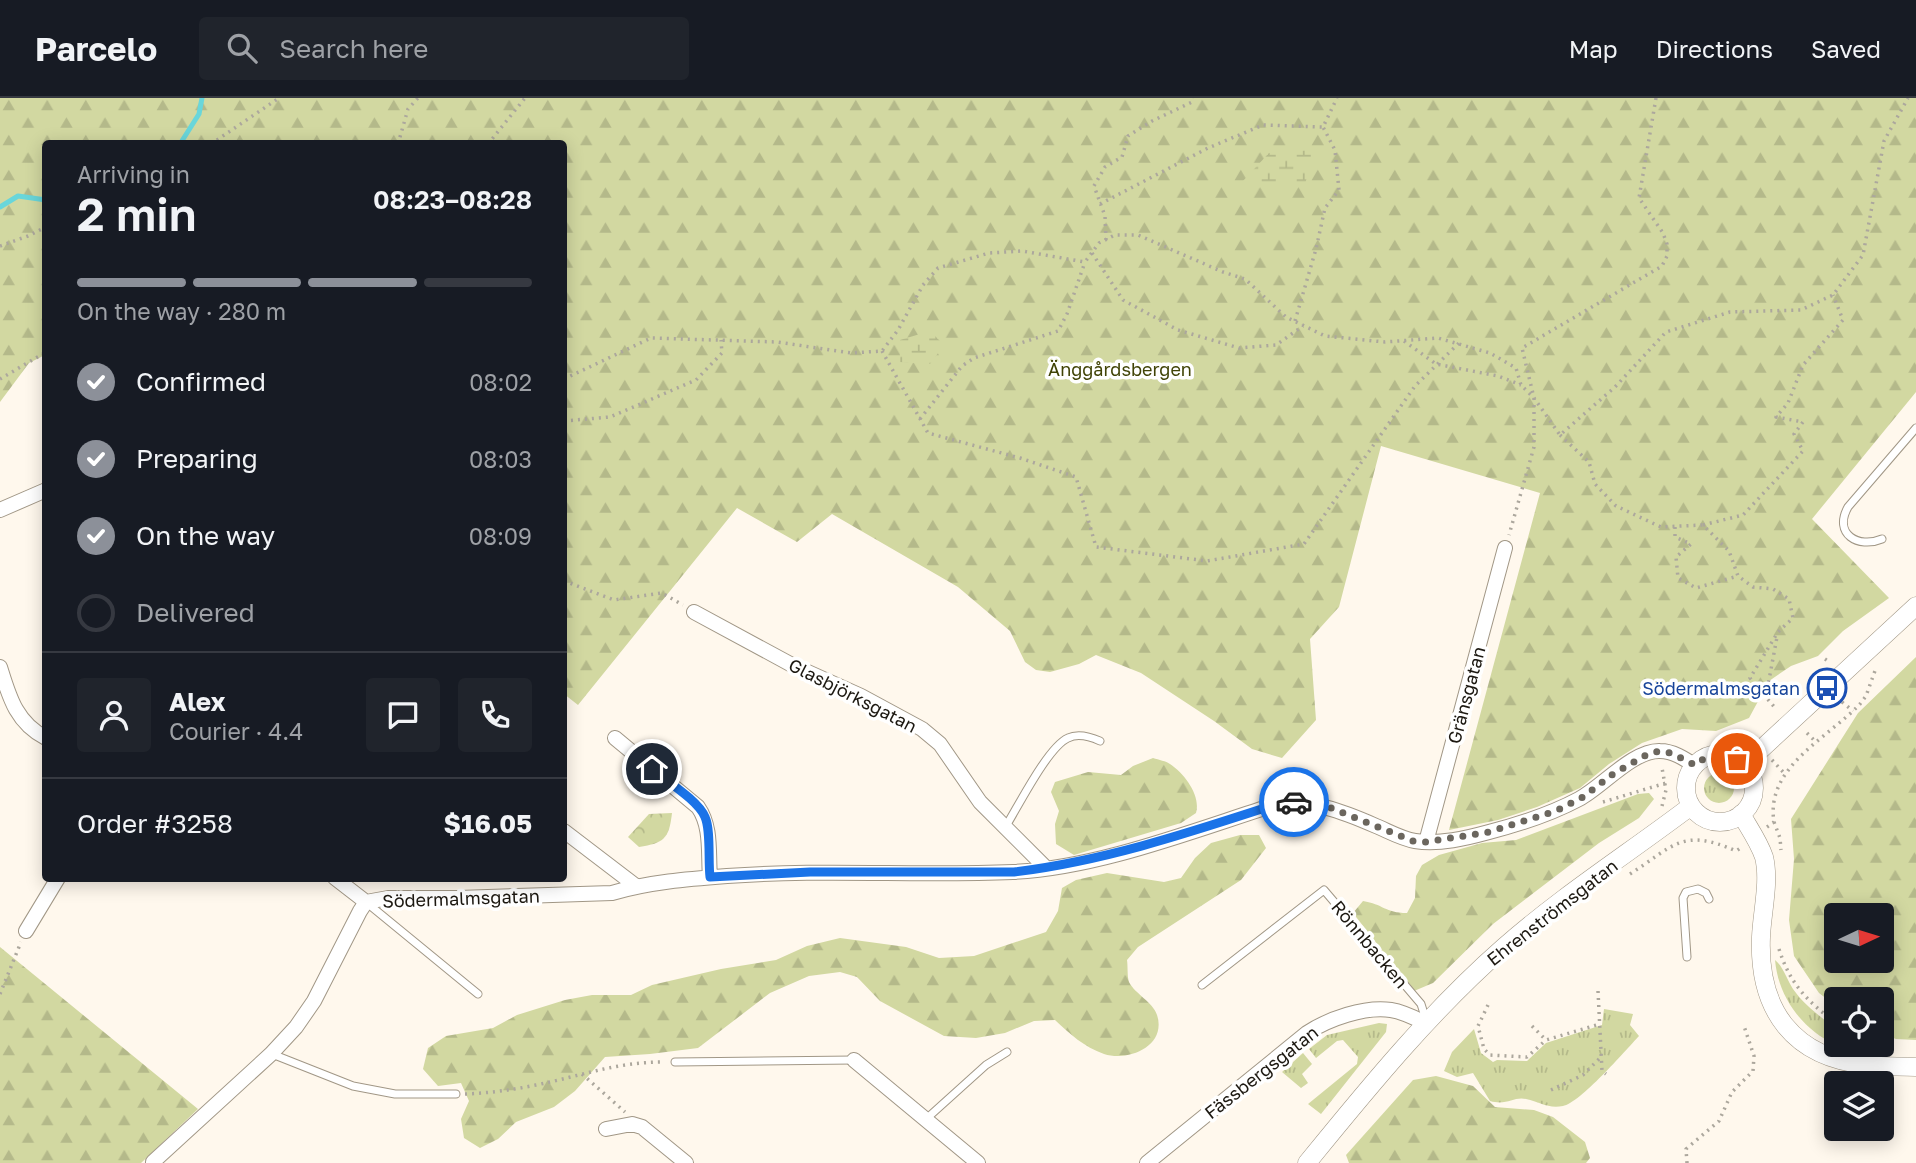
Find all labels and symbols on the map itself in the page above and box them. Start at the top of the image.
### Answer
park label: Änggårdsbergen [1048,358,1192,380]
street label: Gränsgatan [1442,644,1490,746]
street label: Glasbjörksgatan [785,653,921,737]
bus stop icon: Södermalmsgatan [1806,667,1848,709]
place label: Södermalmsgatan [1642,677,1800,699]
pin [1707,729,1767,789]
pin [622,739,682,799]
courier [1259,767,1329,837]
street label: Ehrenströmsgatan [1482,854,1622,970]
street label: Södermalmsgatan [382,884,540,912]
street label: Rönnbacken [1327,896,1413,992]
north arrow [1824,903,1894,973]
street label: Fässbergsgatan [1200,1021,1322,1123]

